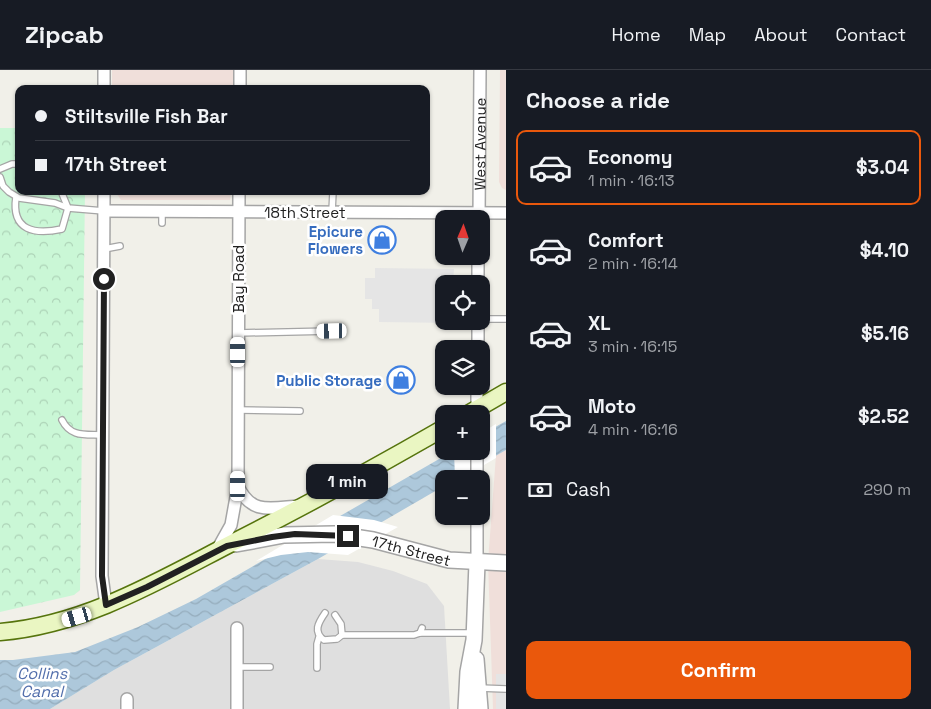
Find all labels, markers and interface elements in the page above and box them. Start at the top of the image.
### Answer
text: Zipcab [25,19,104,50]
text: Home [612,23,661,46]
text: Map [689,23,726,46]
text: About [754,23,808,46]
text: Contact [836,23,906,46]
text: Choose a ride [526,86,670,114]
street label: West Avenue [470,97,489,191]
text: Stiltsville Fish Bar [65,104,228,129]
icon: car [528,145,573,190]
text: Economy [588,145,672,170]
text: 17th Street [65,152,167,177]
text: $3.04 [856,155,909,180]
text: 1 min · 16:13 [588,170,674,191]
street label: 18th Street [264,203,346,222]
north arrow [435,210,490,265]
map controls [435,210,490,525]
place label: Epicure Flowers [308,222,363,258]
shop icon: Epicure Flowers [367,225,397,255]
icon: car [528,228,573,273]
text: Comfort [588,228,664,253]
text: $4.10 [860,238,909,263]
street label: Bay Road [229,245,248,313]
text: 2 min · 16:14 [588,253,678,274]
route start [93,268,115,290]
button: locate [435,275,490,330]
icon: car [528,311,573,356]
text: XL [588,311,611,336]
text: $5.16 [861,321,909,346]
car [316,323,347,339]
text: 3 min · 16:15 [588,336,677,357]
car [230,337,245,367]
button: layers [435,340,490,395]
shop icon: Public Storage [386,365,416,395]
place label: Public Storage [276,371,382,390]
icon: car [528,394,573,439]
text: Moto [588,394,636,419]
text: $2.52 [858,404,909,429]
button: + [435,405,490,460]
text: 4 min · 16:16 [588,419,678,440]
callout: 1 min [307,464,389,498]
button: − [435,470,490,525]
car [230,471,245,501]
text: 1 min [327,471,367,492]
icon: cash [526,476,554,504]
text: Cash [566,477,611,502]
text: 290 m [863,479,911,500]
route end [337,525,359,547]
street label: 17th Street [370,531,453,570]
car [60,606,93,628]
button: Confirm [526,641,911,699]
water label: Collins Canal [17,663,68,702]

